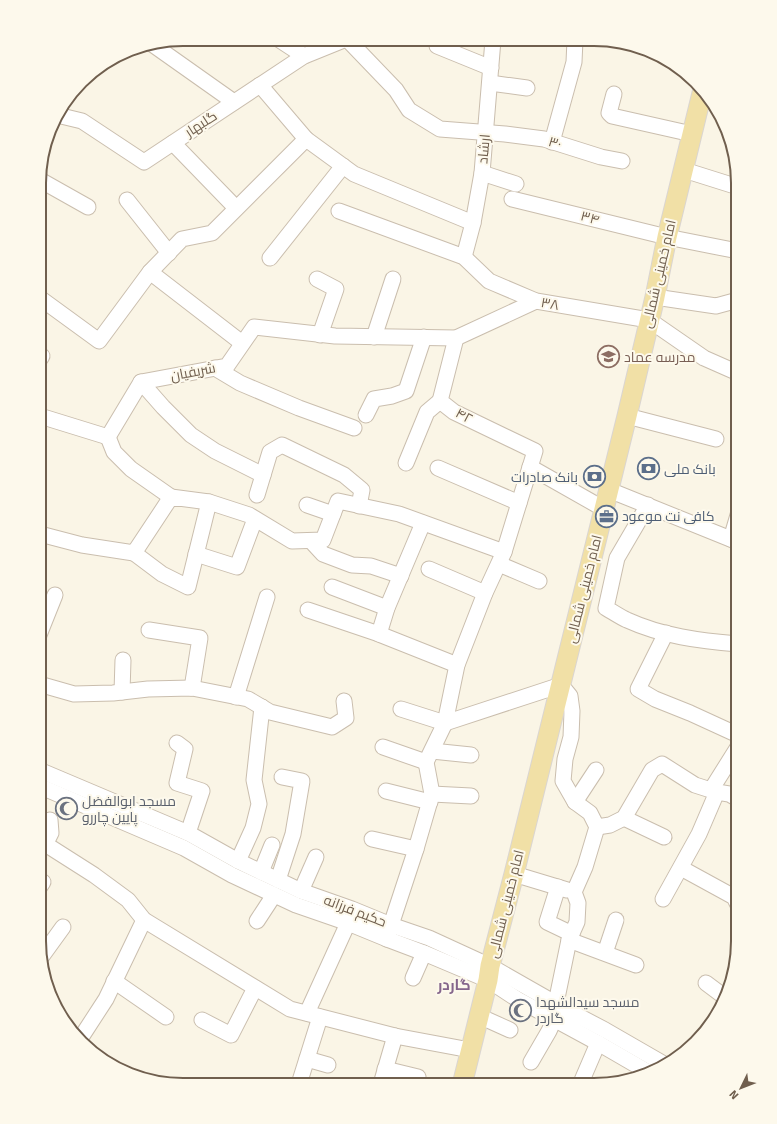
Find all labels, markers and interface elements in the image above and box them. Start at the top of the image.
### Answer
street label: گلبهار [181,107,220,141]
street label: ارشاد [474,133,494,165]
street label: ۳۰ [546,133,564,153]
street label: ۳۴ [579,207,601,229]
street label: امام خمینی شمالی [638,218,681,330]
street label: ۳۸ [540,294,561,314]
school or university icon: مدرسه عماد [596,344,622,370]
place label: مدرسه عماد [624,349,696,366]
street label: شریفیان [169,359,217,385]
street label: ۴۲ [453,405,475,427]
bank icon: بانک ملی [635,456,661,482]
place label: بانک ملی [664,461,716,478]
bank icon: بانک صادرات [581,464,607,490]
place label: بانک صادرات [511,469,578,486]
office icon: کافی نت موعود [593,503,619,529]
place label: کافی نت موعود [622,508,715,525]
street label: امام خمینی شمالی [562,533,607,645]
place label: مسجد ابوالفضل پایین چاررو [82,793,176,827]
mosque icon: مسجد ابوالفضل پایین چاررو [53,796,79,822]
street label: امام خمینی شمالی [484,848,529,960]
street label: حکیم فرزانه [321,891,389,932]
district label: گاردر [436,976,471,994]
place label: مسجد سیدالشهدا گاردر [535,994,639,1027]
mosque icon: مسجد سیدالشهدا گاردر [508,997,534,1023]
north arrow [721,1068,761,1108]
text: N [727,1087,741,1102]

